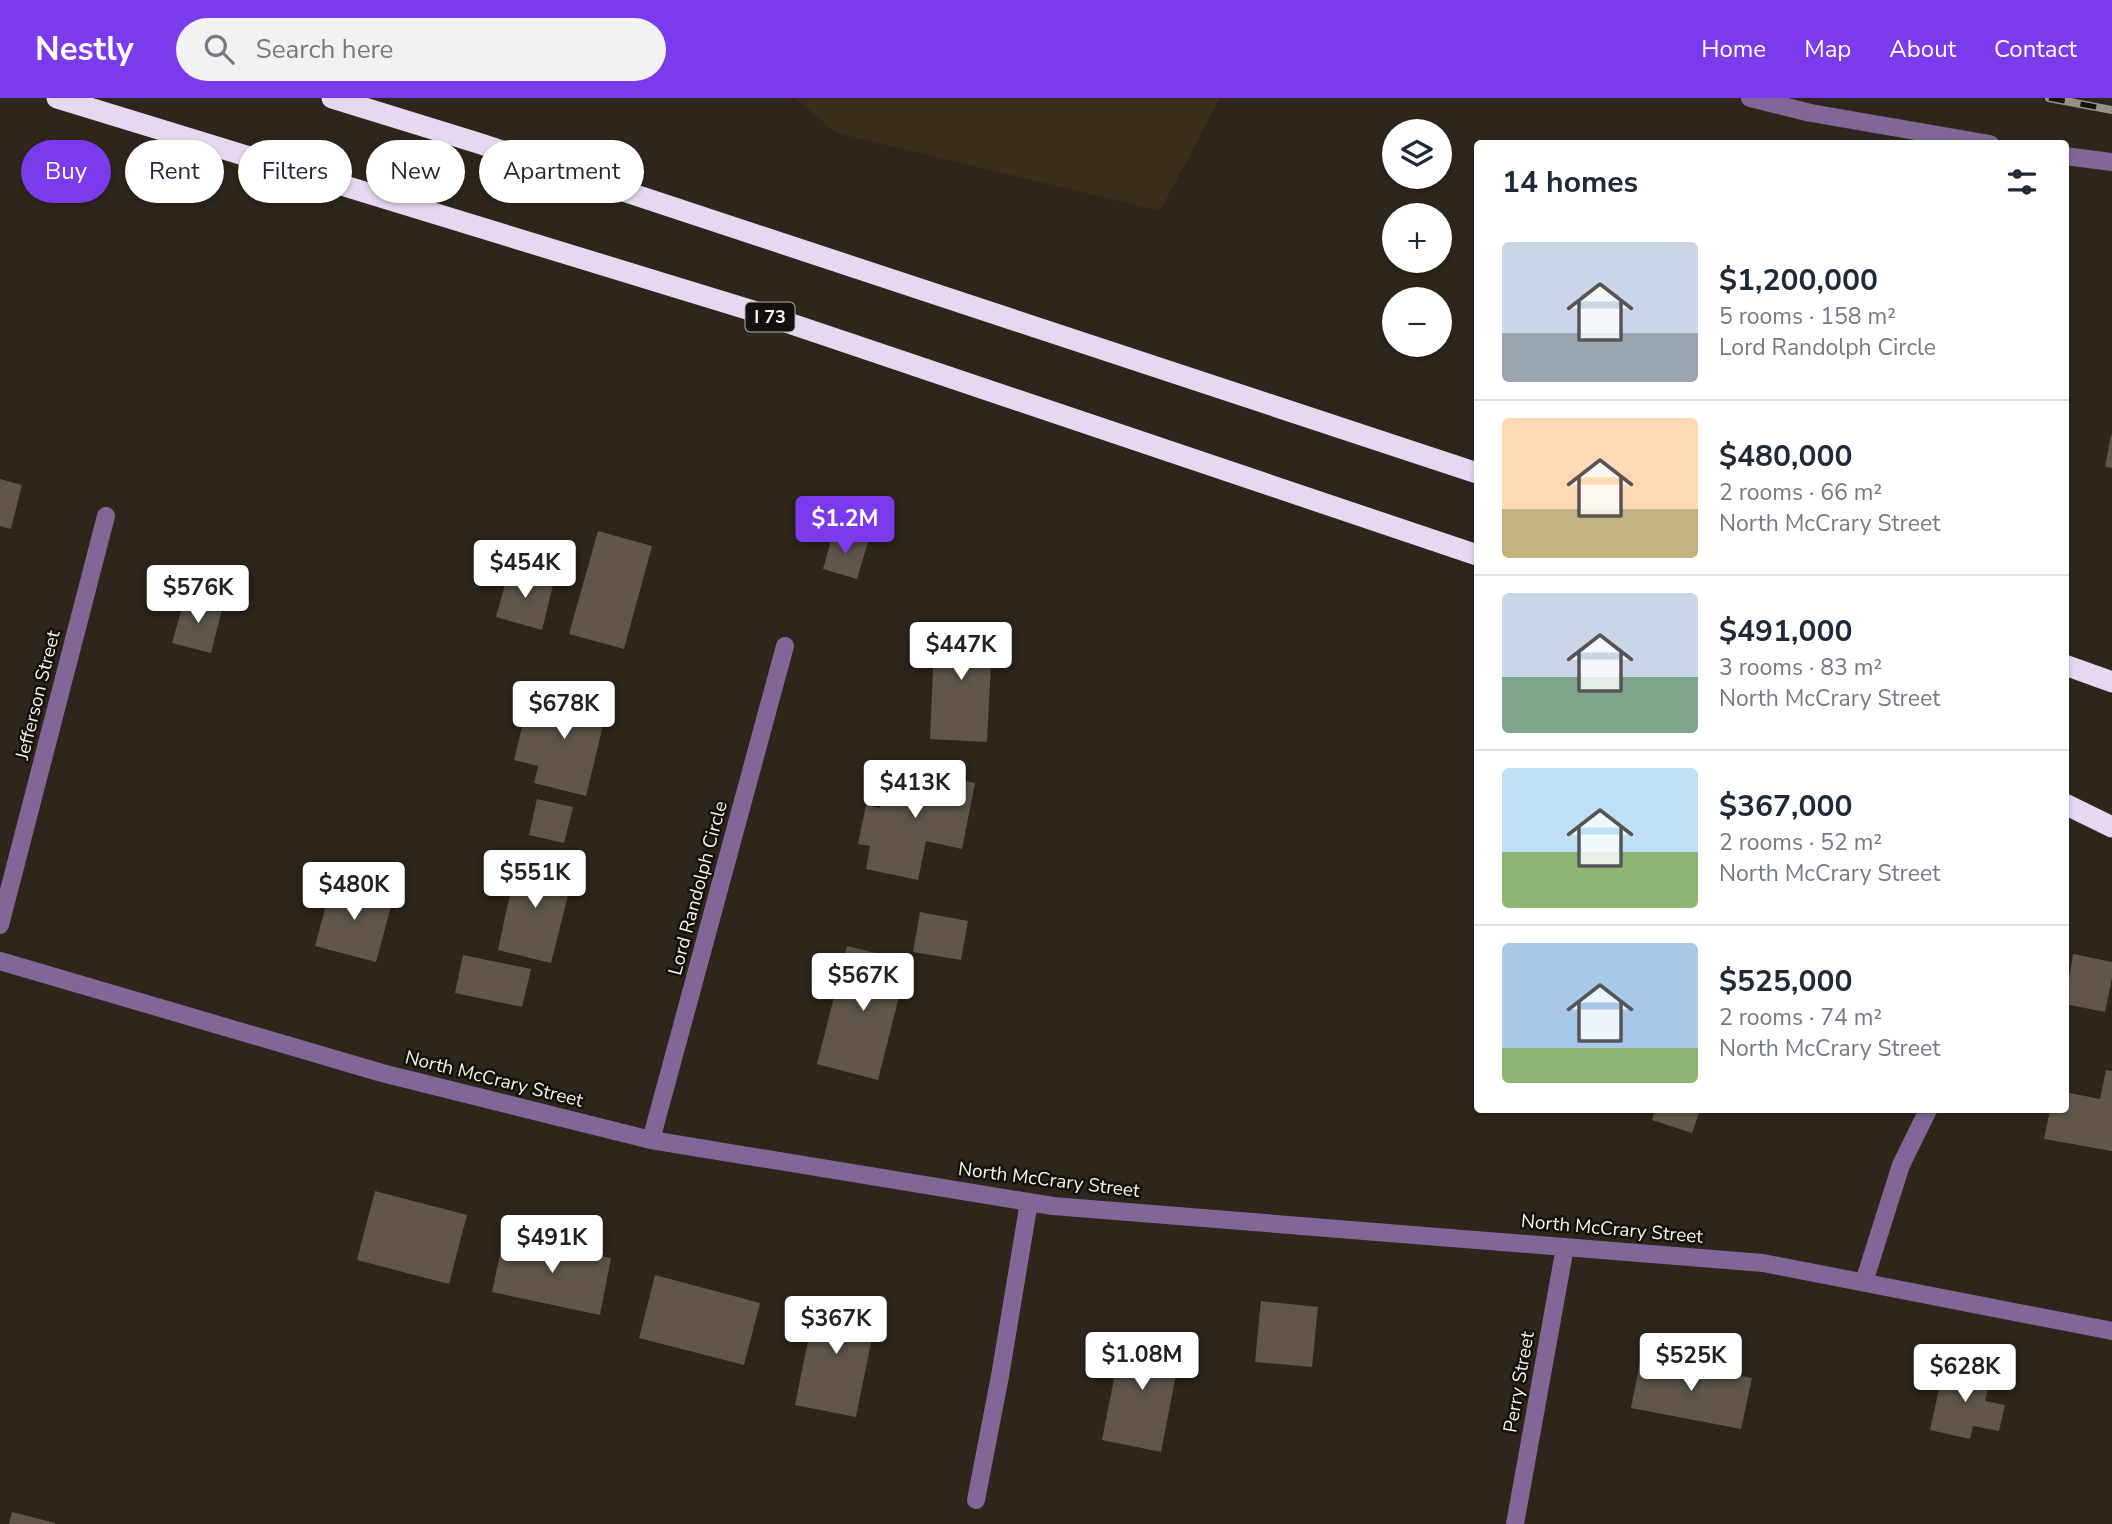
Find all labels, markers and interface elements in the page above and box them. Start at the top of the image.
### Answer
search box [176,18,666,81]
text: Nestly [35,27,134,72]
icon: search [200,30,238,68]
text: Search here [256,32,393,67]
text: Home [1701,33,1766,65]
text: Map [1804,33,1851,65]
text: About [1889,33,1956,65]
text: Contact [1994,33,2077,65]
map controls [1382,119,1452,357]
button: layers [1382,119,1452,189]
chip: Buy [21,140,111,203]
chip: Rent [125,140,224,203]
chip: Filters [238,140,352,203]
chip: New [366,140,465,203]
chip: Apartment [479,140,644,203]
text: 14 homes [1502,162,1638,203]
icon: filters [2003,163,2041,201]
button: + [1382,203,1452,273]
text: $1,200,000 [1719,260,1878,301]
icon: home [1558,270,1642,354]
button: − [1382,287,1452,357]
text: 5 rooms · 158 m² [1719,301,1896,332]
road number: I 73 [746,302,794,331]
text: Lord Randolph Circle [1719,332,1936,363]
text: $480,000 [1719,436,1852,477]
icon: home [1558,446,1642,530]
text: 2 rooms · 66 m² [1719,477,1882,508]
pin: $1.2M [796,496,894,556]
text: $1.2M [811,503,879,534]
text: North McCrary Street [1719,508,1940,539]
pin: $454K [476,540,574,600]
text: $454K [490,547,560,578]
pin: $576K [149,566,247,625]
text: $576K [163,572,233,603]
text: $491,000 [1719,611,1852,652]
icon: home [1558,621,1642,705]
pin: $447K [912,622,1010,682]
street label: Jefferson Street [9,627,67,763]
text: $447K [926,629,996,660]
text: 3 rooms · 83 m² [1719,652,1882,683]
pin: $678K [515,682,613,741]
text: North McCrary Street [1719,683,1940,714]
text: $678K [529,688,599,719]
pin: $413K [866,760,964,820]
text: $413K [880,767,950,798]
text: $367,000 [1719,786,1852,827]
icon: home [1558,796,1642,880]
street label: Lord Randolph Circle [662,798,734,978]
text: 2 rooms · 52 m² [1719,827,1882,858]
pin: $551K [486,850,584,910]
text: $551K [500,857,570,888]
text: North McCrary Street [1719,858,1940,889]
pin: $480K [305,862,403,922]
text: $480K [319,869,389,900]
pin: $567K [814,954,912,1013]
text: $567K [828,960,898,991]
text: $525,000 [1719,961,1852,1002]
icon: home [1558,971,1642,1055]
text: 2 rooms · 74 m² [1719,1002,1882,1033]
text: North McCrary Street [1719,1033,1940,1064]
street label: North McCrary Street [402,1044,586,1114]
street label: North McCrary Street [957,1156,1142,1204]
street label: North McCrary Street [1520,1208,1704,1250]
pin: $491K [503,1216,601,1275]
text: $491K [517,1222,587,1253]
pin: $367K [787,1296,885,1356]
text: $367K [801,1303,871,1334]
street label: Perry Street [1497,1329,1541,1435]
pin: $1.08M [1085,1332,1199,1392]
pin: $525K [1642,1334,1740,1393]
text: $1.08M [1102,1339,1182,1370]
text: $525K [1656,1340,1726,1371]
pin: $628K [1916,1344,2014,1404]
text: $628K [1930,1351,2000,1382]

